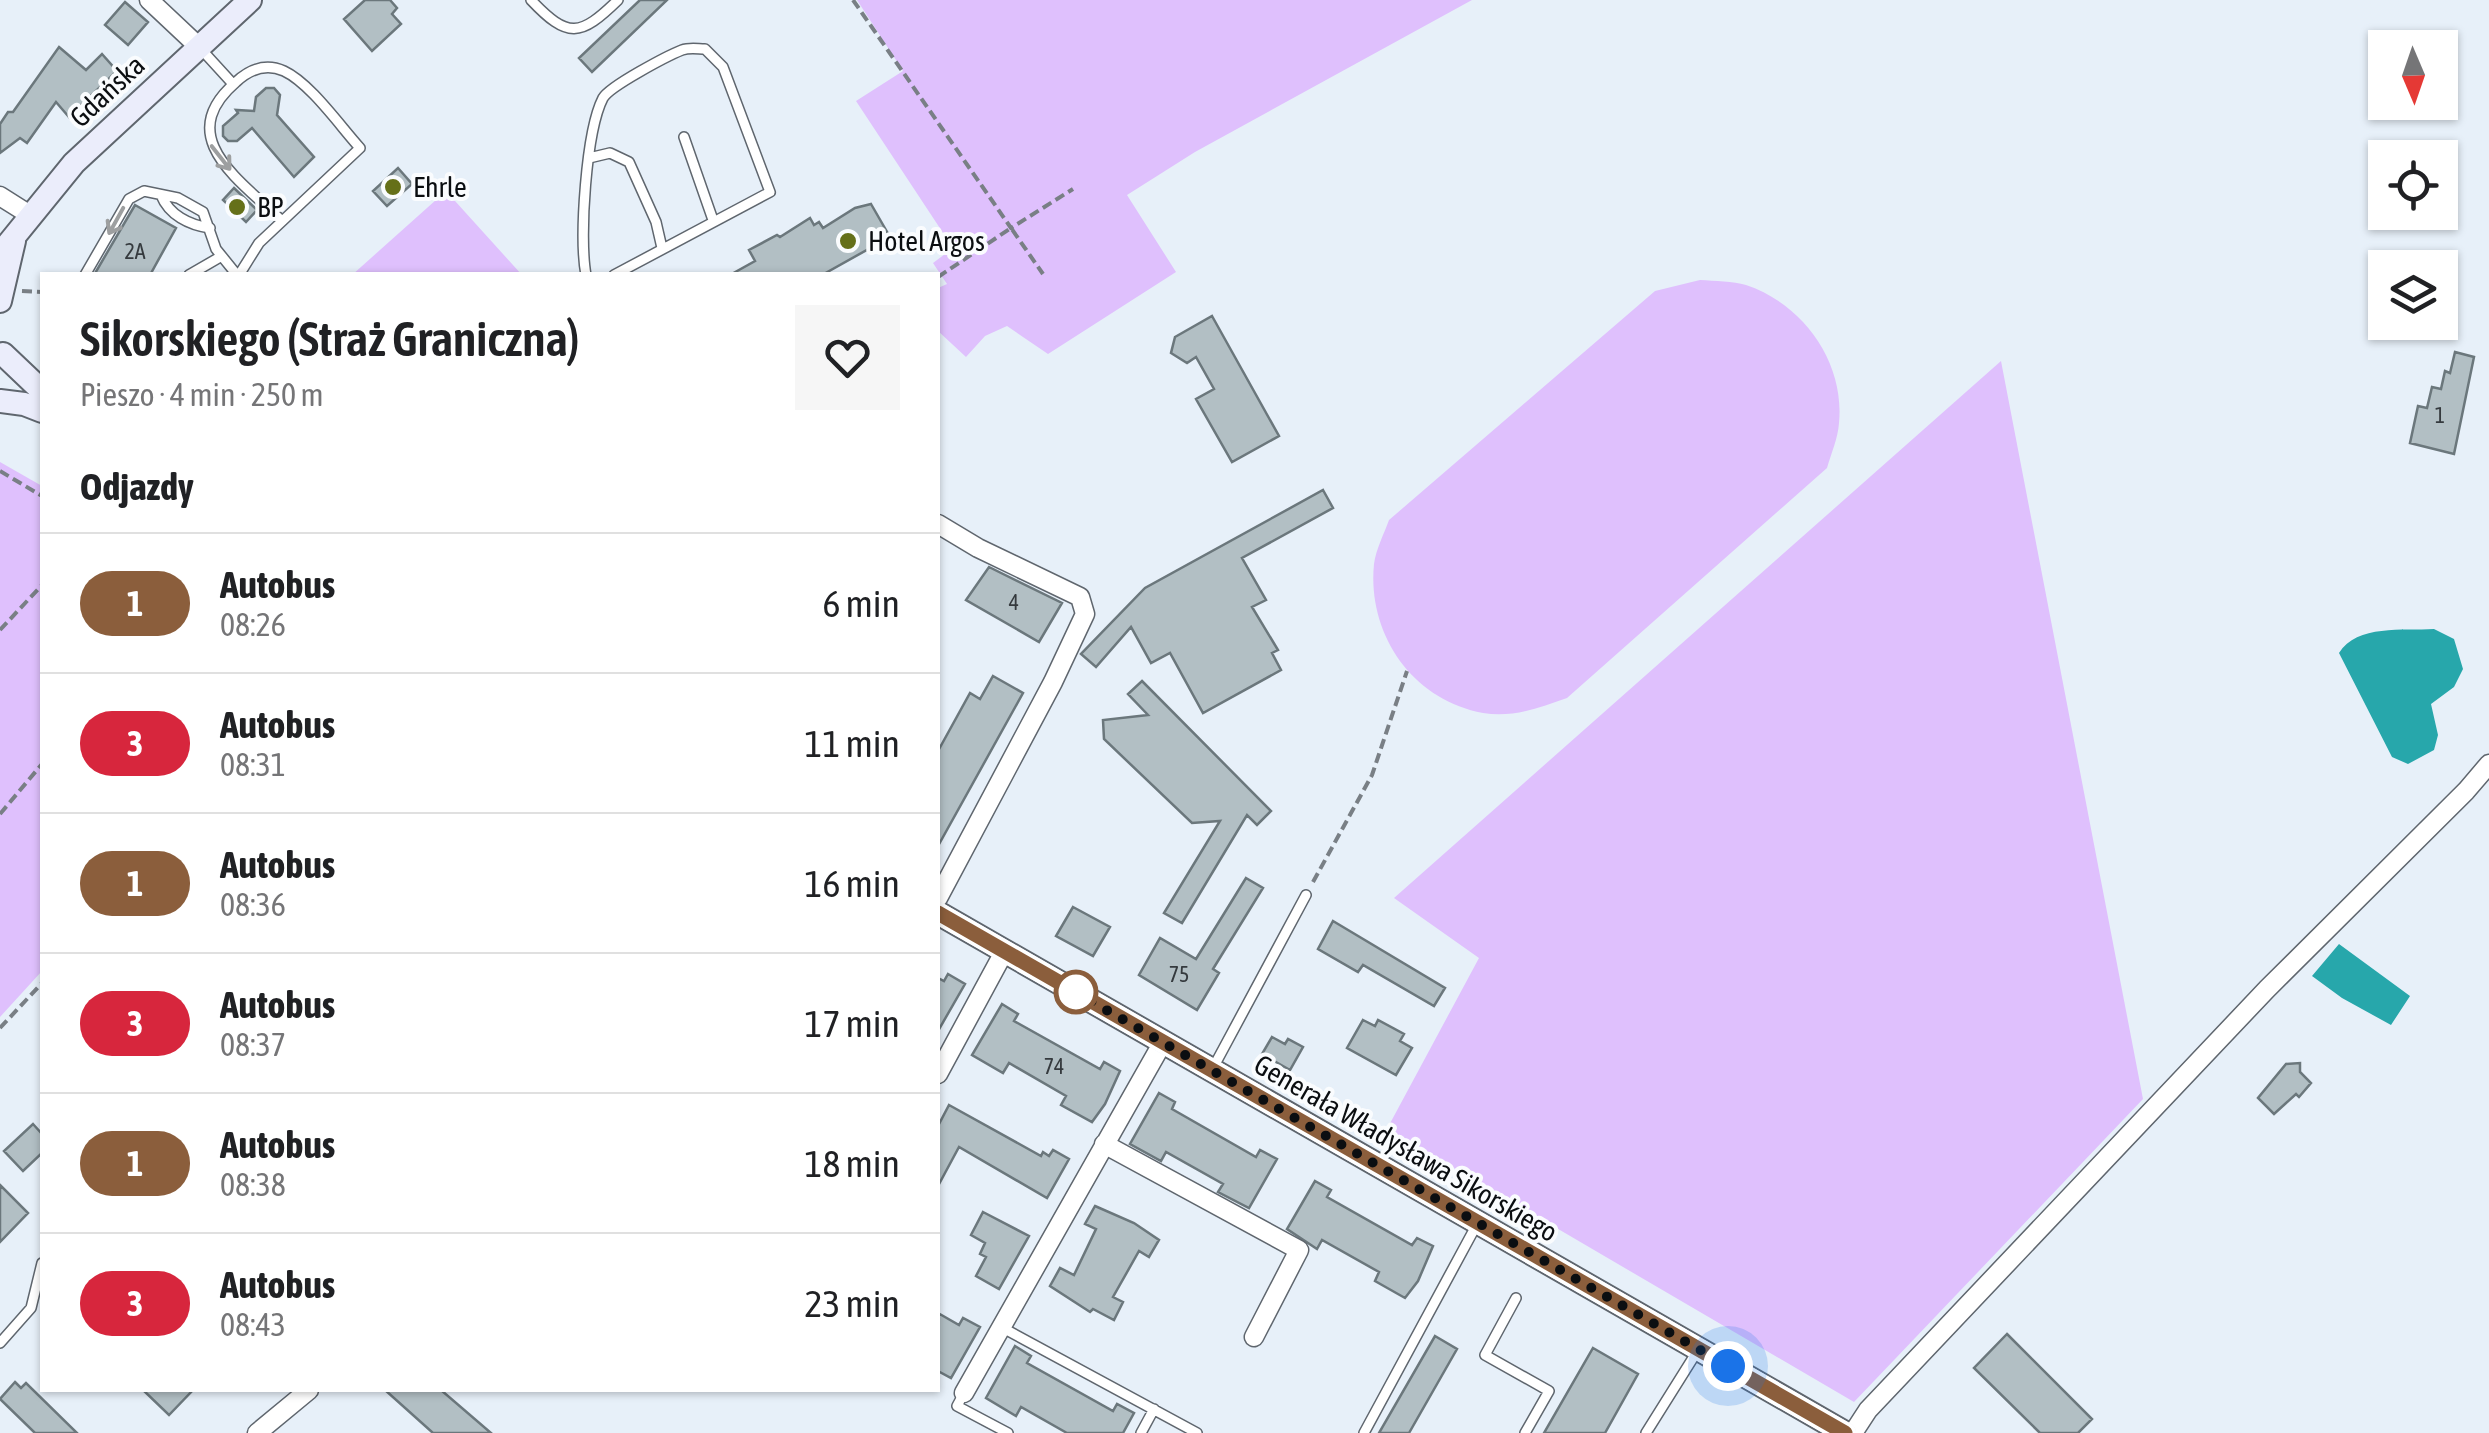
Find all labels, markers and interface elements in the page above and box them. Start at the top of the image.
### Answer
north arrow [2368,30,2458,120]
map controls [2368,30,2458,340]
street label: Gdańska [63,49,151,133]
button: locate [2368,140,2458,230]
one-way arrow [210,145,232,171]
place label: Ehrle [413,171,467,203]
marker: Ehrle [382,176,404,198]
place label: BP [257,191,284,223]
marker: BP [226,196,248,218]
one-way arrow [105,206,125,236]
place label: Hotel Argos [868,225,985,257]
marker: Hotel Argos [837,230,859,252]
house number: 2A [124,238,146,264]
button: layers [2368,250,2458,340]
button: heart [795,305,900,410]
text: Sikorskiego (Straż Graniczna) [80,311,579,366]
text: Pieszo · 4 min · 250 m [80,376,324,413]
house number: 1 [2435,402,2445,428]
text: Odjazdy [80,465,194,508]
text: Autobus [220,563,335,606]
text: 6 min [822,582,900,625]
text: 1 [127,583,143,623]
house number: 4 [1009,589,1019,615]
text: 08:26 [220,606,286,643]
text: Autobus [220,703,335,746]
text: 11 min [805,722,900,765]
text: 3 [127,723,143,763]
text: 08:31 [220,746,286,783]
text: Autobus [220,843,335,886]
text: 16 min [805,862,900,905]
text: 1 [127,863,143,903]
text: 08:36 [220,886,286,923]
house number: 75 [1169,961,1189,987]
unlabelled marker [1055,971,1097,1013]
text: Autobus [220,983,335,1026]
text: 17 min [805,1002,900,1045]
text: 3 [127,1003,143,1043]
text: 08:37 [220,1026,286,1063]
street label: Generała Władysława Sikorskiego [1249,1048,1563,1248]
house number: 74 [1044,1053,1064,1079]
text: Autobus [220,1123,335,1166]
text: 18 min [805,1142,900,1185]
text: 1 [127,1143,143,1183]
text: 08:38 [220,1166,286,1203]
text: Autobus [220,1263,335,1306]
text: 23 min [805,1282,900,1325]
text: 3 [127,1283,143,1323]
text: 08:43 [220,1306,286,1343]
your location [1703,1341,1753,1391]

